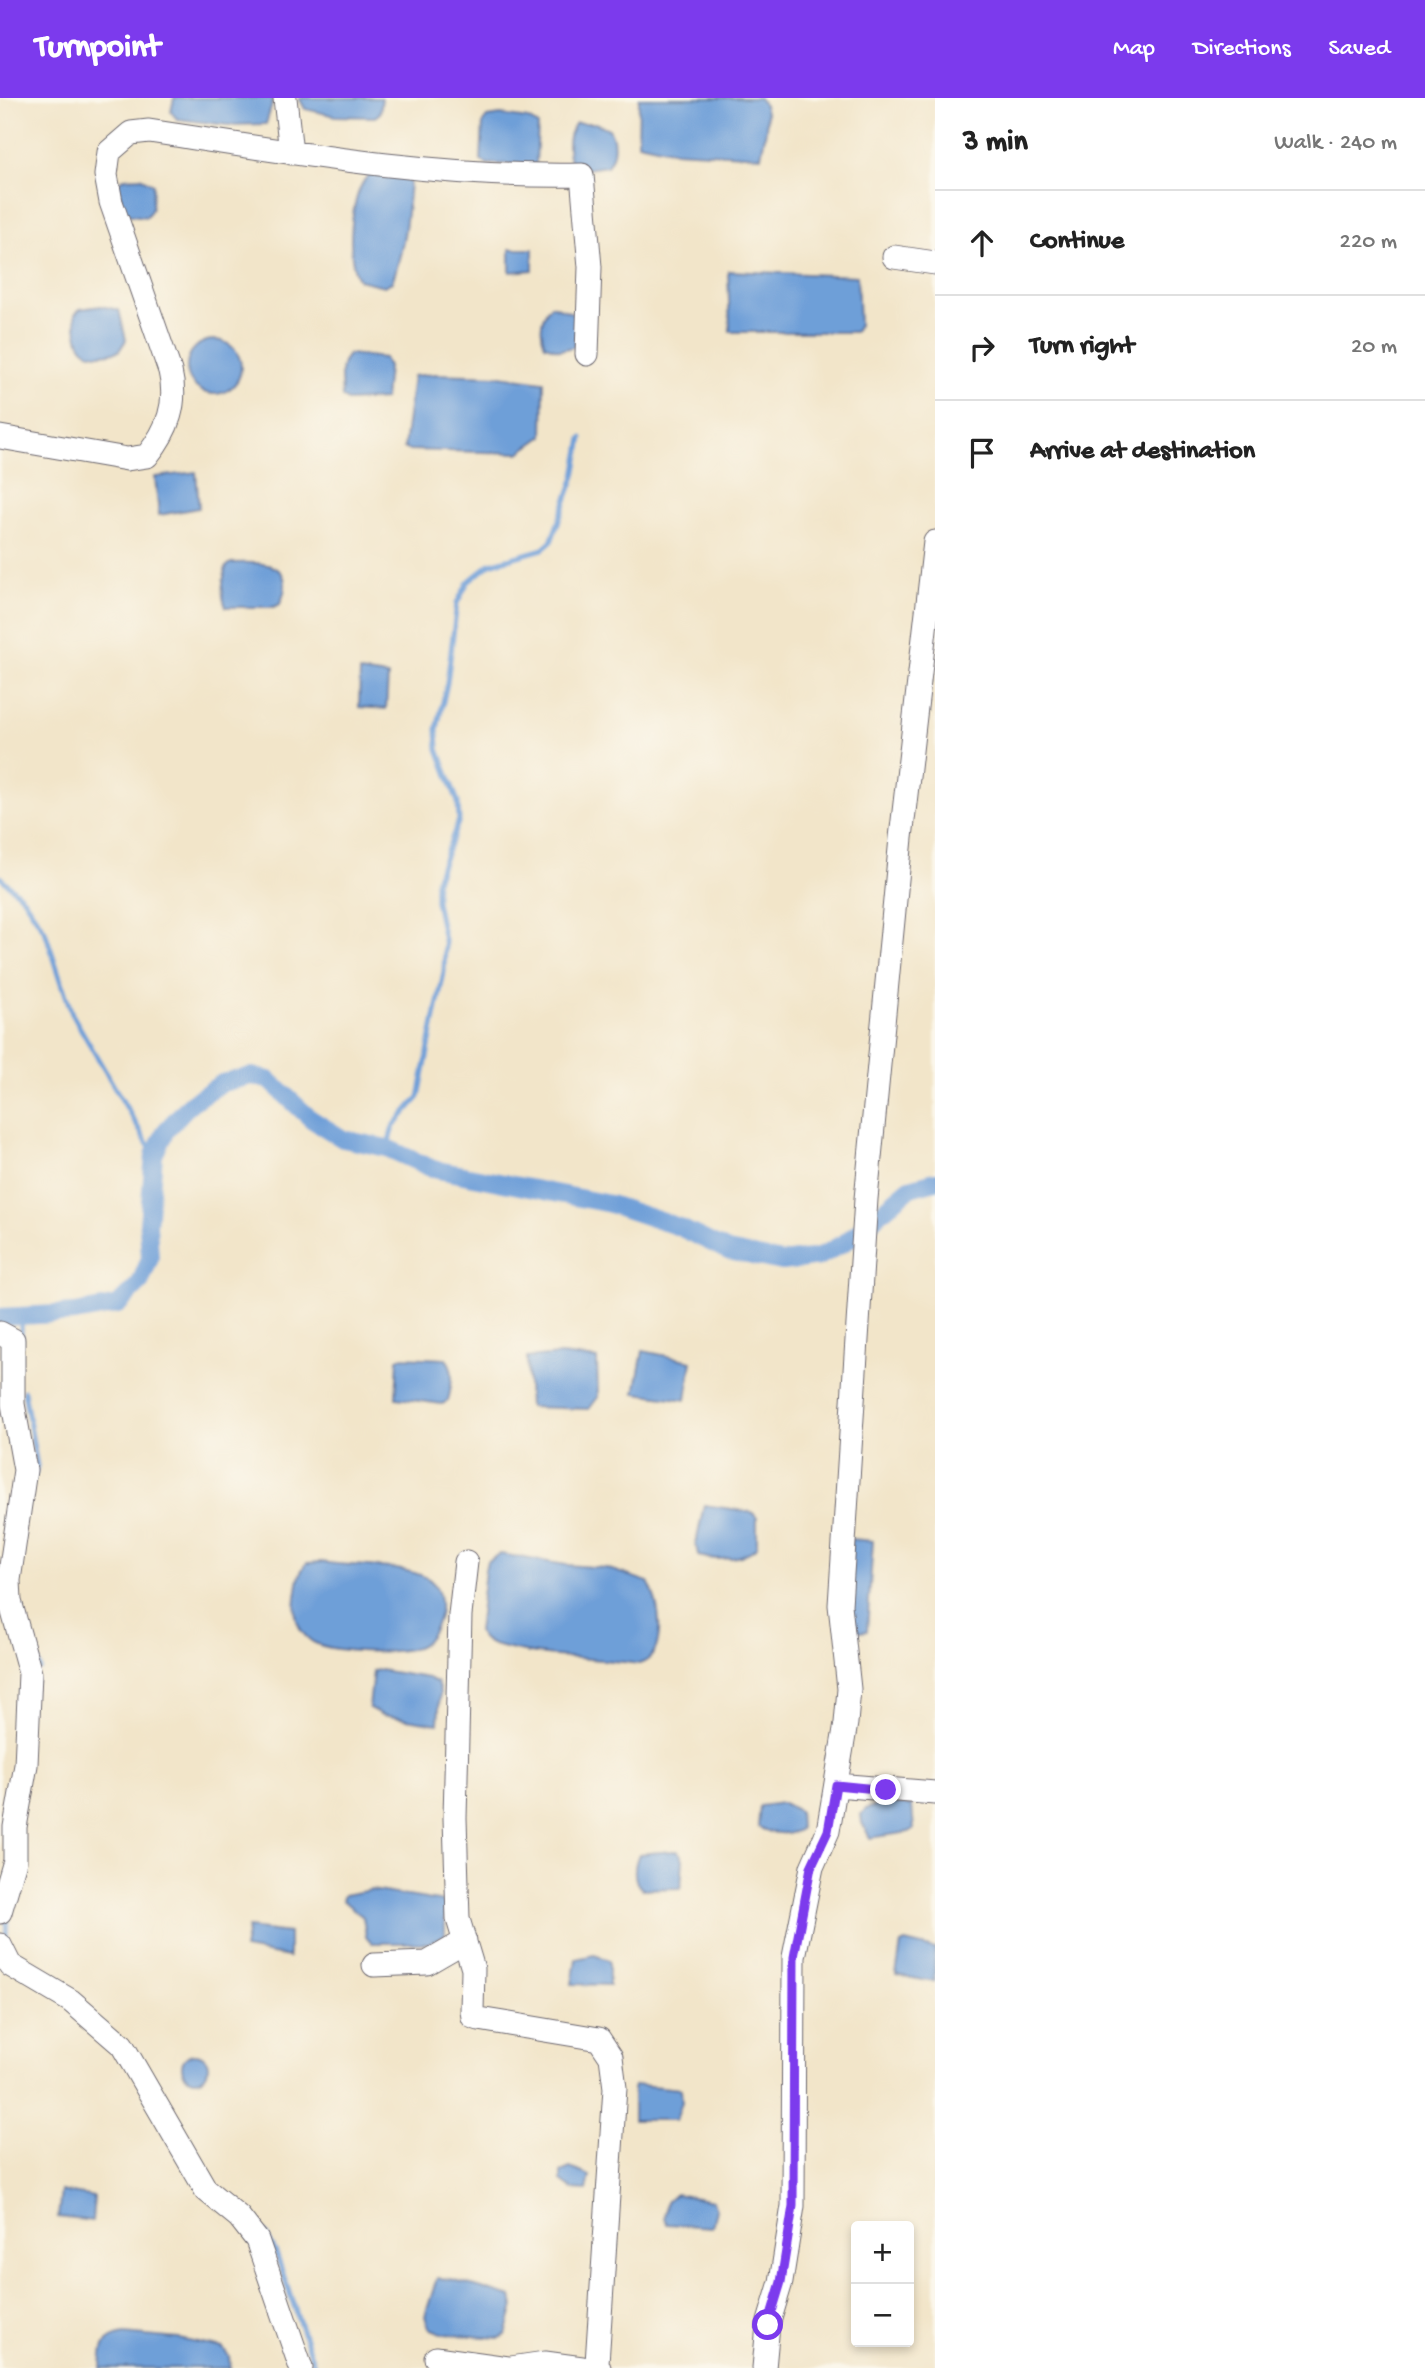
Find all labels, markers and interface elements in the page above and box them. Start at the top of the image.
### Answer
text: Turnpoint [35,30,160,68]
text: Map [1113,35,1155,64]
text: Directions [1193,35,1291,64]
text: Saved [1329,35,1390,64]
text: 3 min [963,126,1028,161]
text: Walk · 240 m [1274,130,1397,157]
icon: ahead [963,224,1001,262]
text: Continue [1030,227,1124,258]
text: 220 m [1340,229,1397,256]
icon: right [963,329,1001,367]
text: Turn right [1030,332,1134,363]
text: 20 m [1351,334,1397,361]
icon: arrive [963,434,1001,472]
text: Arrive at destination [1030,437,1255,468]
route end [870,1774,901,1805]
map controls [851,2221,914,2347]
button: + [851,2221,914,2284]
button: − [851,2284,914,2347]
route start [752,2309,783,2340]

